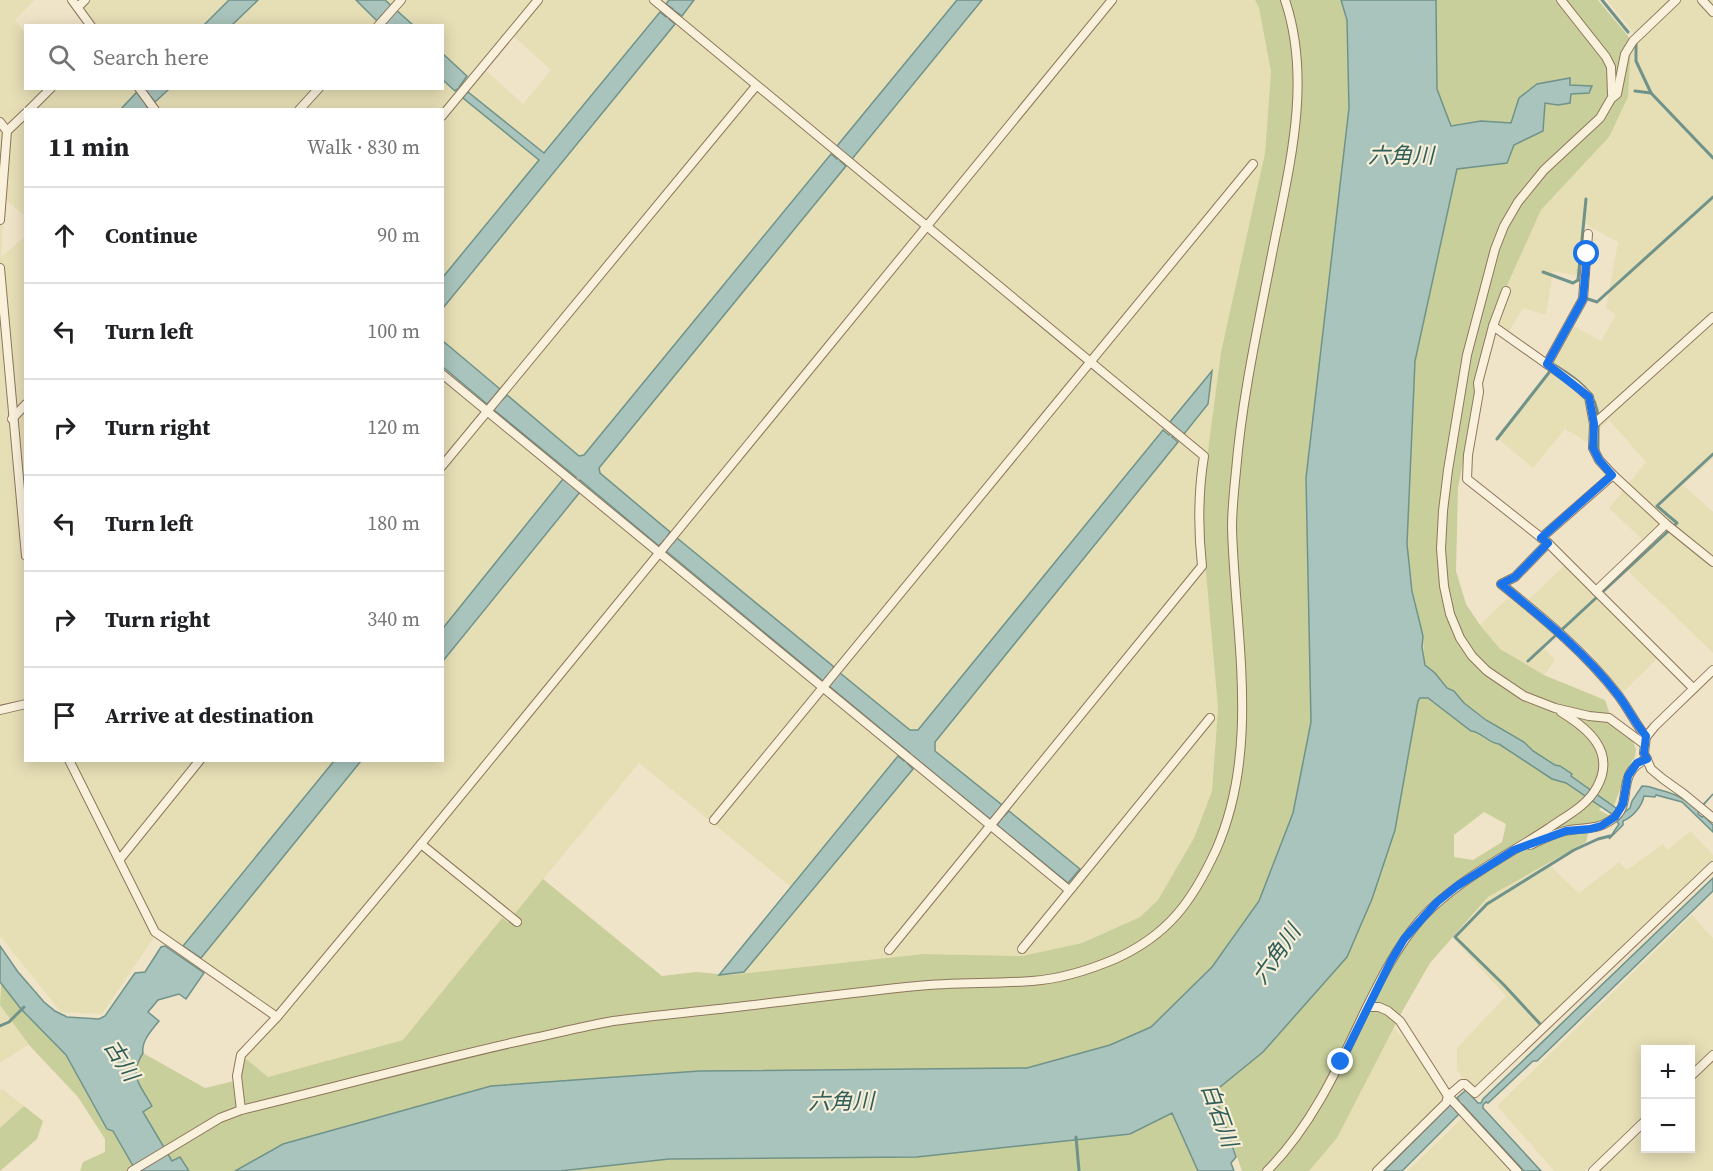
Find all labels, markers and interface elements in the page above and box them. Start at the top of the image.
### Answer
search box [24,24,444,90]
icon: search [45,41,78,74]
text: Search here [93,42,209,72]
text: 11 min [48,129,130,165]
text: Walk · 830 m [307,133,420,161]
water label: 六角川 [1368,140,1436,170]
icon: ahead [48,219,81,252]
text: Continue [105,220,198,250]
text: 90 m [377,221,420,249]
route start [1573,240,1599,266]
icon: left [48,315,81,348]
text: Turn left [105,316,193,346]
text: 100 m [367,317,420,345]
icon: right [48,411,81,444]
text: Turn right [105,412,210,442]
text: 120 m [367,413,420,441]
icon: left [48,507,81,540]
text: Turn left [105,508,193,538]
text: 180 m [367,509,420,537]
icon: right [48,603,81,636]
text: Turn right [105,604,210,634]
text: 340 m [367,605,420,633]
icon: arrive [48,699,81,732]
text: Arrive at destination [105,700,314,730]
water label: 六角川 [1245,917,1308,990]
water label: 古川 [98,1033,147,1088]
map controls [1641,1045,1695,1153]
button: + [1641,1045,1695,1099]
route end [1327,1048,1353,1074]
water label: 白石川 [1195,1079,1246,1153]
water label: 六角川 [808,1085,876,1117]
button: − [1641,1099,1695,1153]

